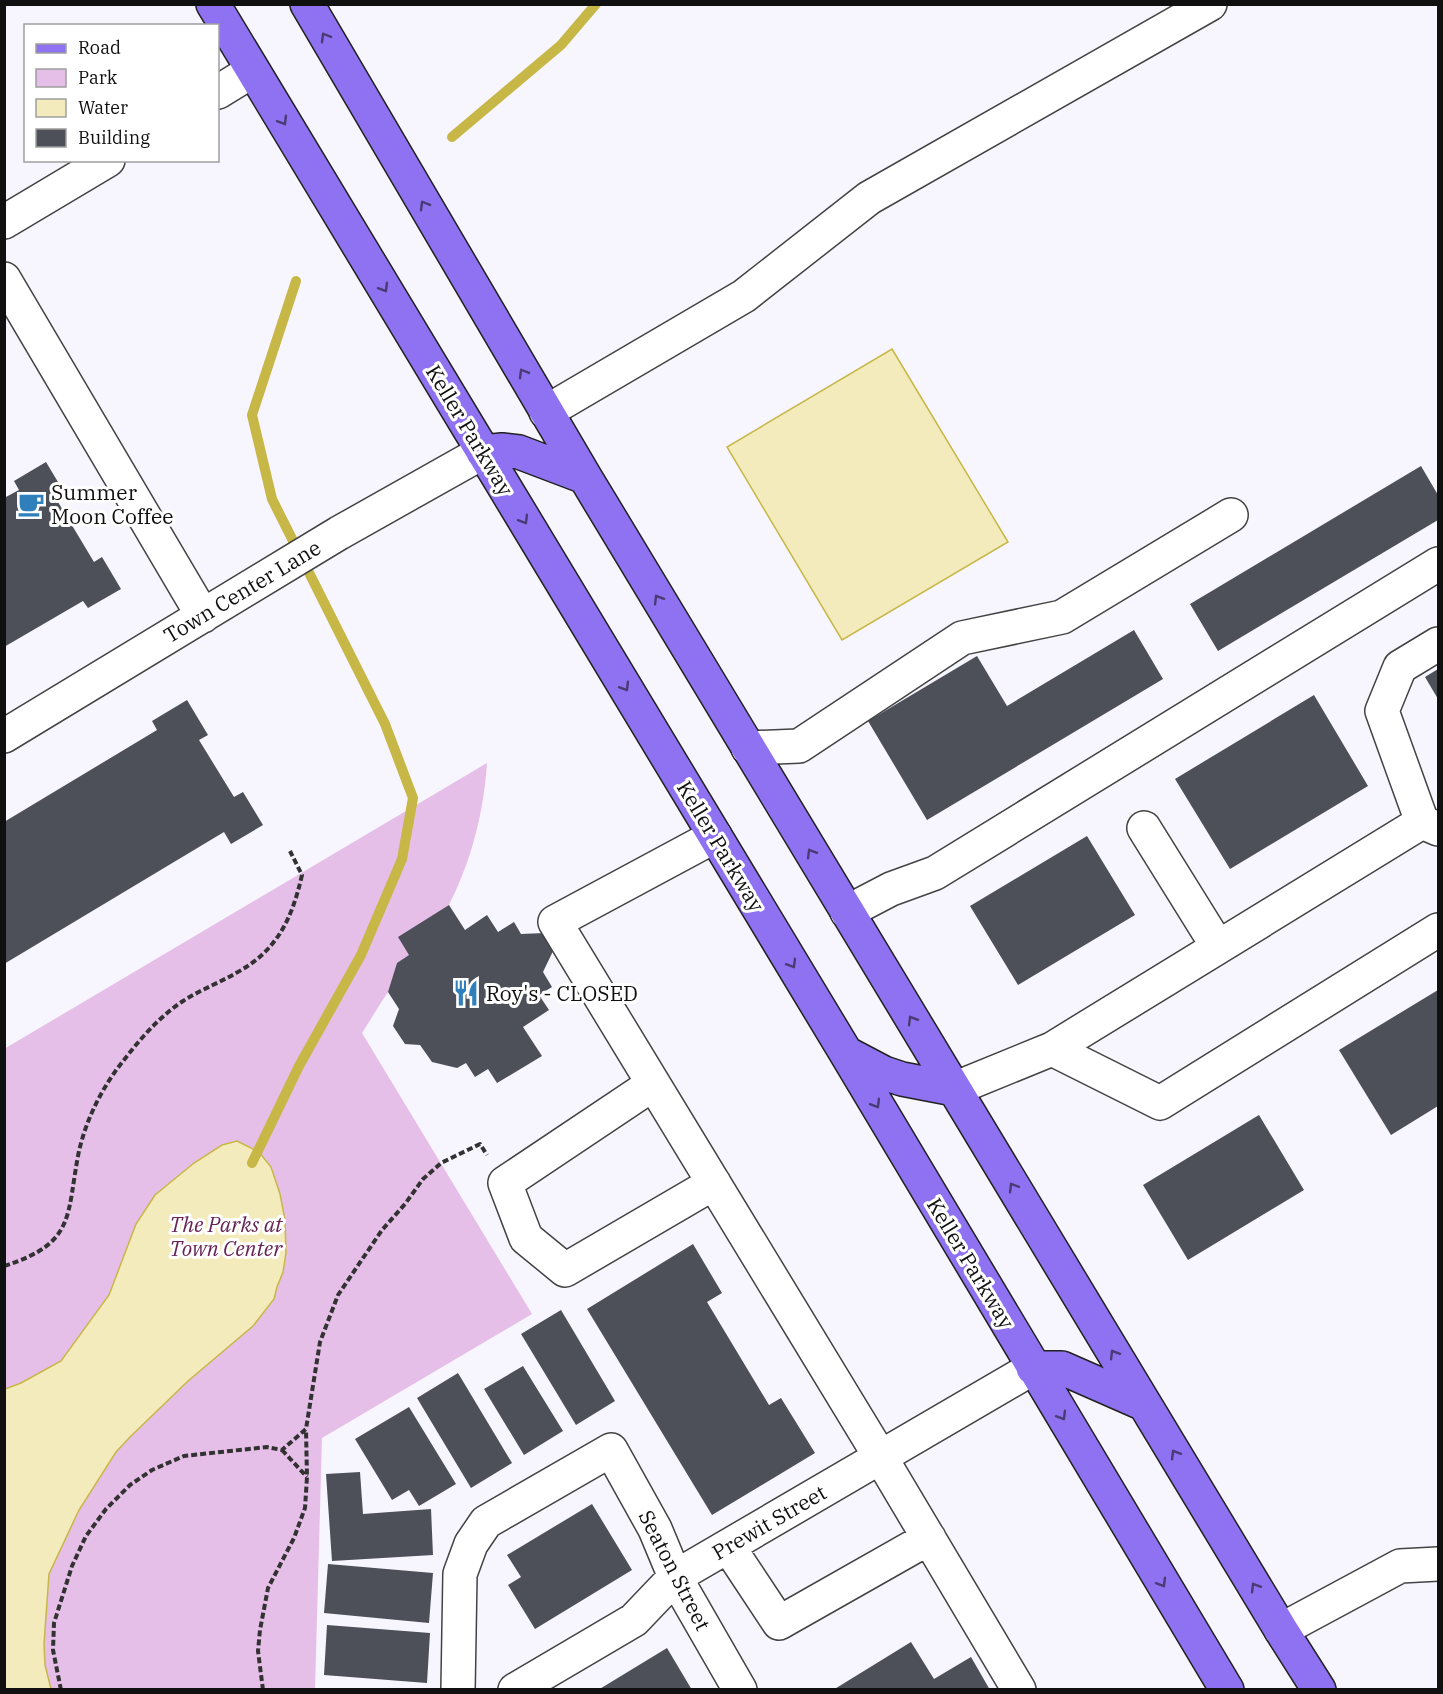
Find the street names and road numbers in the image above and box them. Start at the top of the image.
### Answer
street label: Keller Parkway [420,359,521,501]
street label: Town Center Lane [158,533,326,649]
street label: Keller Parkway [671,775,772,917]
street label: Keller Parkway [921,1192,1022,1334]
street label: Prewit Street [707,1478,831,1566]
street label: Seaton Street [633,1505,717,1635]

